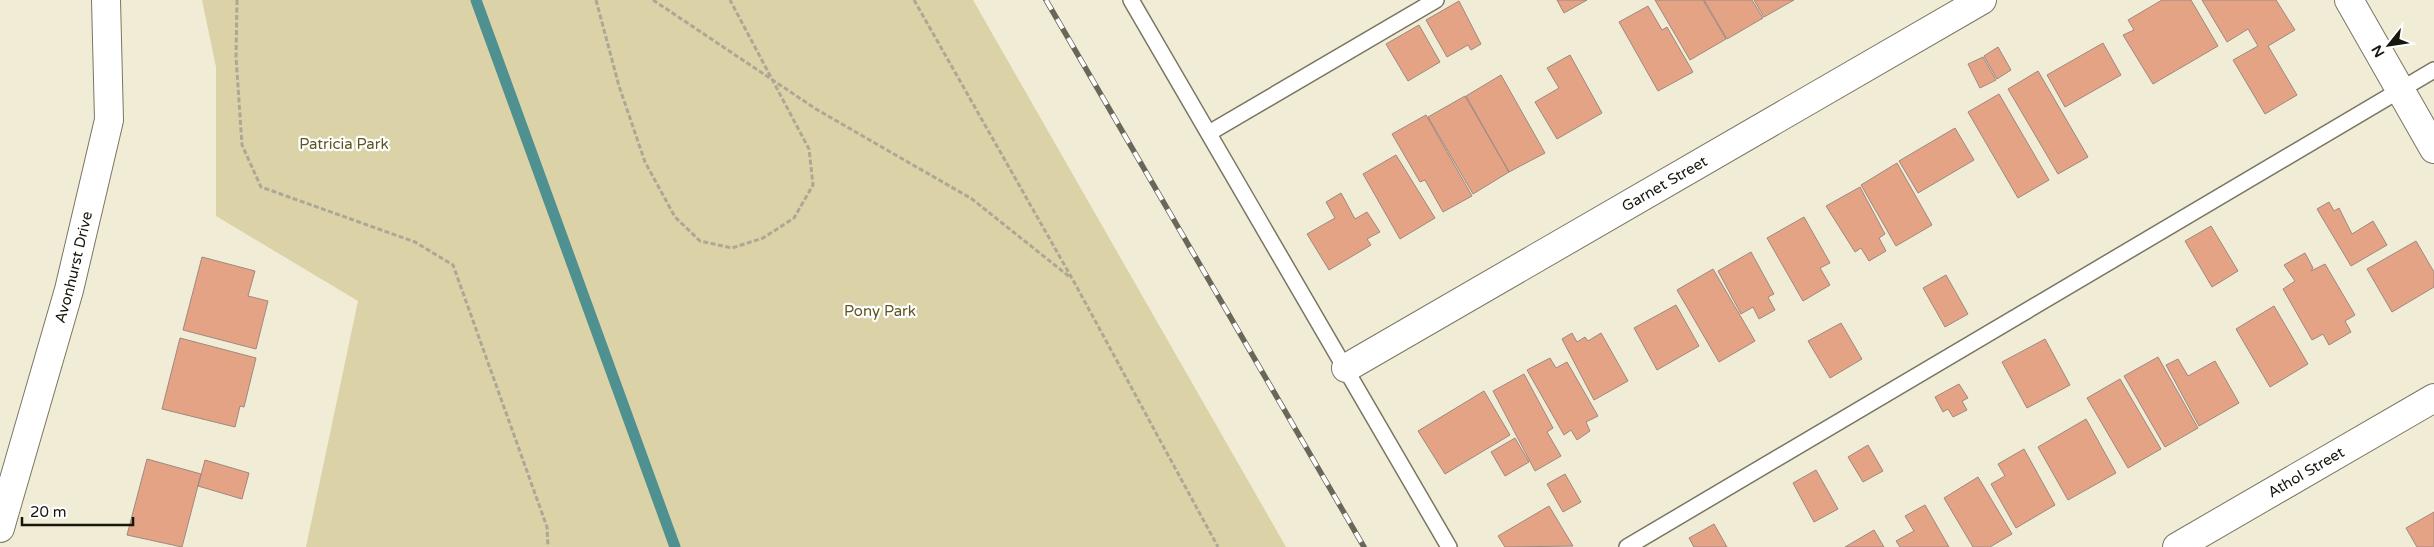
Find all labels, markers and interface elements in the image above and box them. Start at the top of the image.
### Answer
north arrow [2364,20,2414,70]
text: N [2368,42,2388,60]
park label: Patricia Park [299,135,389,153]
street label: Garnet Street [1619,152,1711,215]
street label: Avonhurst Drive [51,210,96,325]
park label: Pony Park [844,302,916,320]
street label: Athol Street [2264,443,2348,501]
scale bar [22,494,134,526]
text: 20 m [30,503,67,521]

